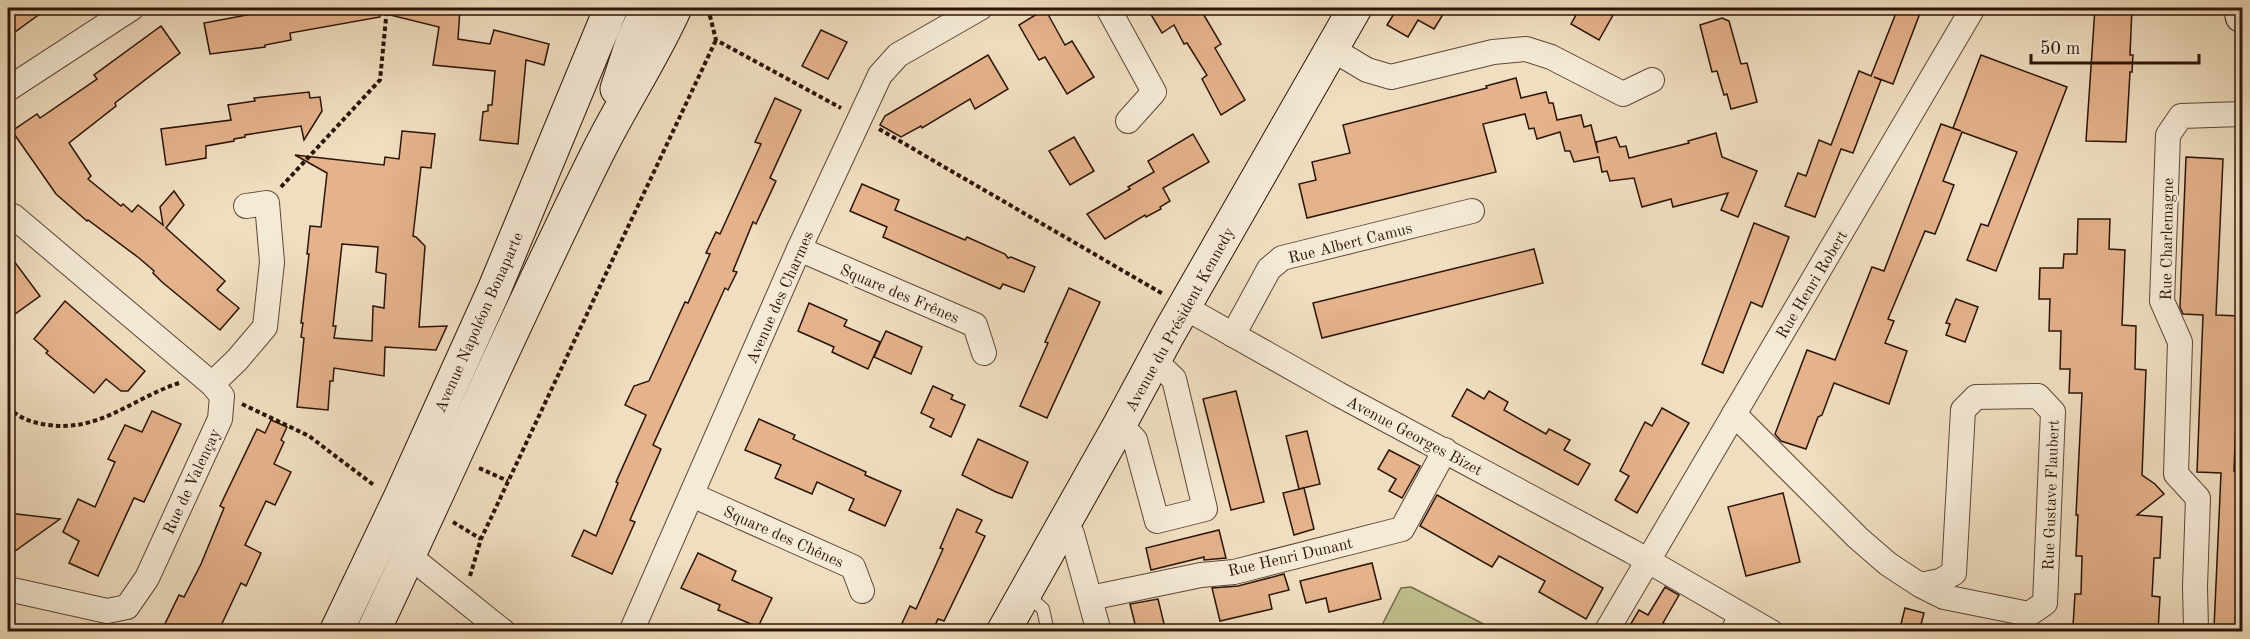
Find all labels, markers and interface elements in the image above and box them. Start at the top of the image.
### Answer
scale bar [2031,27,2199,65]
text: 50 m [2040,40,2080,58]
street label: Rue Charlemagne [2159,178,2177,301]
street label: Rue Albert Camus [1287,221,1414,267]
street label: Avenue du Président Kennedy [1123,225,1238,415]
street label: Rue Henri Robert [1774,228,1851,342]
street label: Avenue des Charmes [744,229,817,367]
street label: Avenue Napoléon Bonaparte [433,230,527,415]
street label: Square des Frênes [837,263,961,327]
street label: Avenue Georges Bizet [1343,394,1485,480]
street label: Rue Gustave Flaubert [2041,419,2063,571]
street label: Rue de Valençay [161,426,224,537]
street label: Square des Chênes [721,504,846,572]
street label: Rue Henri Dunant [1226,536,1355,580]

